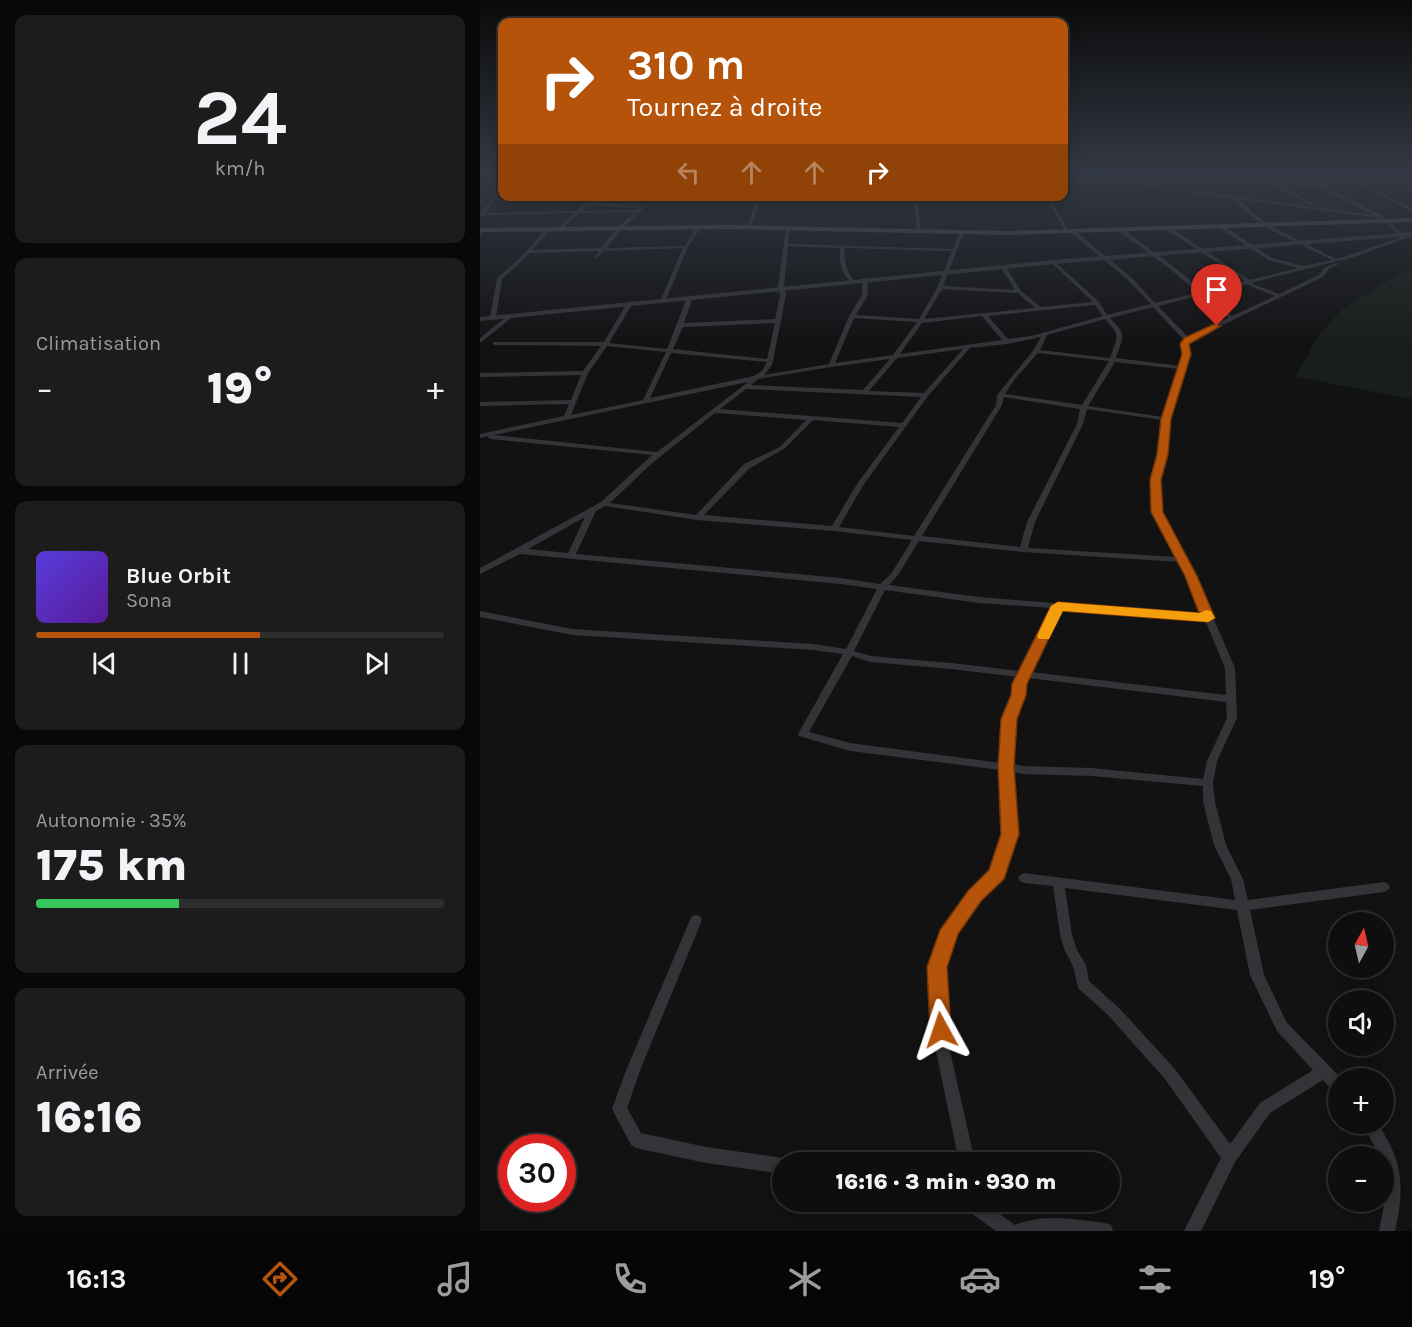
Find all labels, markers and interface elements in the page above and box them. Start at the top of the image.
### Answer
text: 310 m [627,40,745,90]
icon: right [528,42,606,120]
text: 24 [193,72,287,164]
text: Tournez à droite [627,91,822,123]
icon: left [672,156,705,189]
icon: ahead [735,156,768,189]
icon: ahead [798,156,831,189]
icon: right [861,156,894,189]
text: km/h [215,157,265,180]
pin [1191,264,1242,326]
icon: arrive [1200,273,1233,306]
text: Climatisation [36,332,161,355]
text: 19° [207,362,273,414]
text: − [36,369,53,407]
text: + [427,369,444,407]
text: Blue Orbit [126,563,231,589]
text: Sona [126,589,172,612]
icon: previous [88,647,121,680]
icon: pause [224,647,257,680]
icon: next [360,647,393,680]
text: Autonomie · 35% [36,809,187,832]
text: 175 km [36,839,187,891]
north arrow [1328,912,1394,978]
map controls [1328,912,1394,1212]
button: sound [1328,990,1394,1056]
position arrow [909,998,973,1062]
text: Arrivée [36,1061,99,1084]
button: + [1328,1068,1394,1134]
text: 16:16 [36,1091,142,1143]
speed limit sign: 30 [498,1134,576,1212]
button: − [1328,1146,1394,1212]
text: 16:16 · 3 min · 930 m [836,1169,1056,1195]
icon: directions [259,1258,301,1300]
icon: music [434,1258,476,1300]
icon: phone [609,1258,651,1300]
icon: climate [784,1258,826,1300]
icon: car [959,1258,1001,1300]
icon: filters [1134,1258,1176,1300]
text: 16:13 [66,1263,126,1295]
text: 19° [1309,1263,1345,1295]

